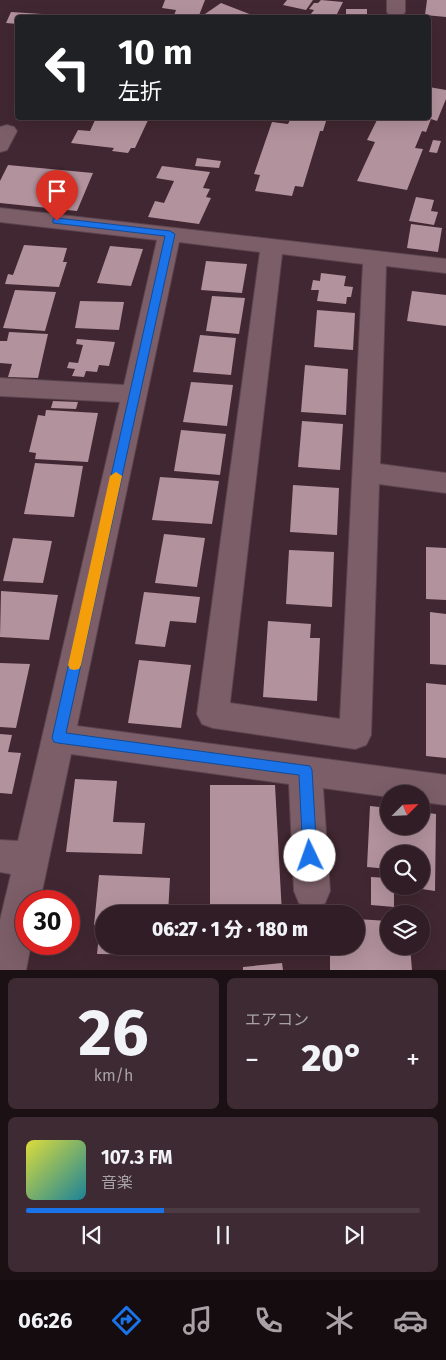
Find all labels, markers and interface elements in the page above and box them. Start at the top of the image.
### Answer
text: 10 m [118,31,193,73]
icon: left [35,35,100,100]
text: 左折 [118,78,162,105]
pin [36,170,78,221]
icon: arrive [43,177,71,205]
north arrow [380,785,430,835]
map controls [380,785,430,955]
position arrow [283,829,335,881]
button: search [380,845,430,895]
speed limit sign: 30 [15,890,80,955]
button: layers [380,905,430,955]
text: 06:27 · 1 分 · 180 m [152,918,308,941]
text: 26 [78,994,149,1072]
text: エアコン [245,1010,309,1029]
text: 20° [301,1035,364,1081]
text: − [245,1043,259,1076]
text: + [406,1043,420,1076]
text: km/h [94,1066,133,1085]
text: 107.3 FM [101,1146,172,1169]
text: 音楽 [101,1173,133,1192]
icon: previous [78,1221,106,1249]
icon: pause [209,1221,237,1249]
icon: next [340,1221,368,1249]
icon: directions [109,1303,144,1338]
icon: music [180,1303,215,1338]
icon: phone [251,1303,286,1338]
icon: climate [322,1303,357,1338]
icon: car [393,1303,428,1338]
text: 06:26 [18,1307,72,1334]

